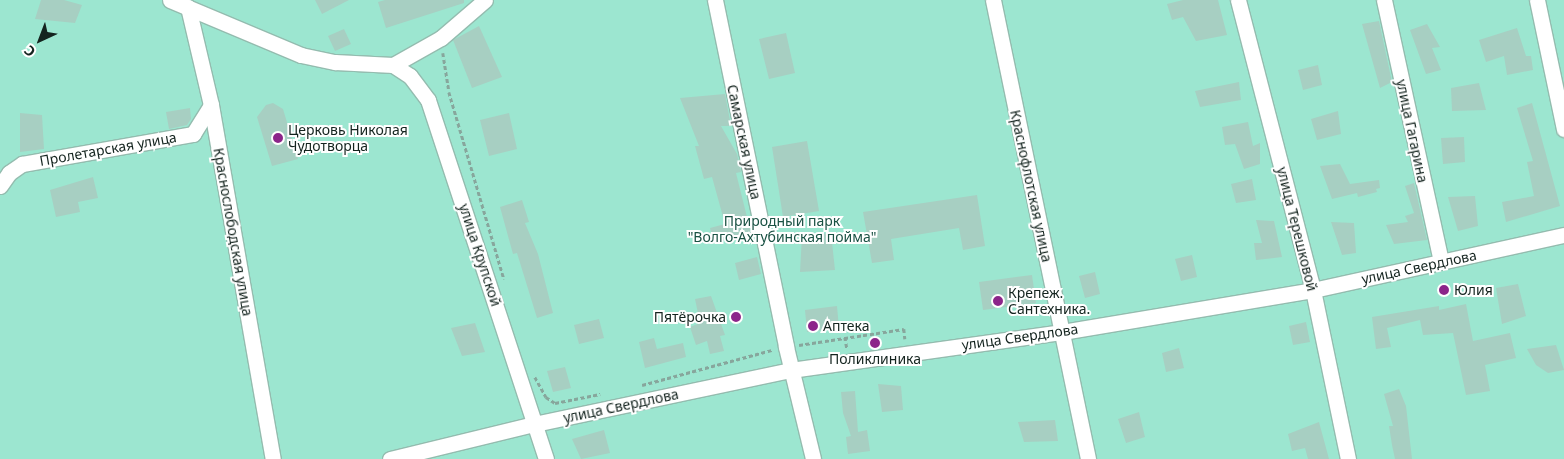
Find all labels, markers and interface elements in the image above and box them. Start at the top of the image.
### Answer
north arrow [15,15,65,65]
text: С [20,41,39,61]
street label: улица Гагарина [1393,78,1431,184]
street label: Самарская улица [724,83,764,201]
street label: Краснофлотская улица [1007,108,1055,264]
place label: Церковь Николая Чудотворца [288,122,408,154]
street label: Пролетарская улица [38,129,178,169]
marker: Церковь Николая Чудотворца [272,132,284,144]
street label: Краснослободская улица [210,147,256,317]
street label: улица Терешковой [1273,165,1321,293]
street label: улица Крупской [456,202,504,308]
park label: Природный парк "Волго-Ахтубинская пойма" [688,213,876,246]
street label: улица Свердлова [1360,247,1478,287]
place label: Юлия [1454,282,1493,298]
marker: Юлия [1438,284,1450,296]
place label: Крепеж. Сантехника. [1008,285,1090,318]
marker: Крепеж. Сантехника. [992,295,1004,307]
place label: Пятёрочка [654,309,726,325]
marker: Пятёрочка [730,311,742,323]
place label: Аптека [823,318,869,334]
marker: Аптека [807,320,819,332]
street label: улица Свердлова [961,321,1079,353]
marker: Поликлиника [869,337,881,349]
place label: Поликлиника [829,351,921,367]
street label: улица Свердлова [562,386,680,426]

